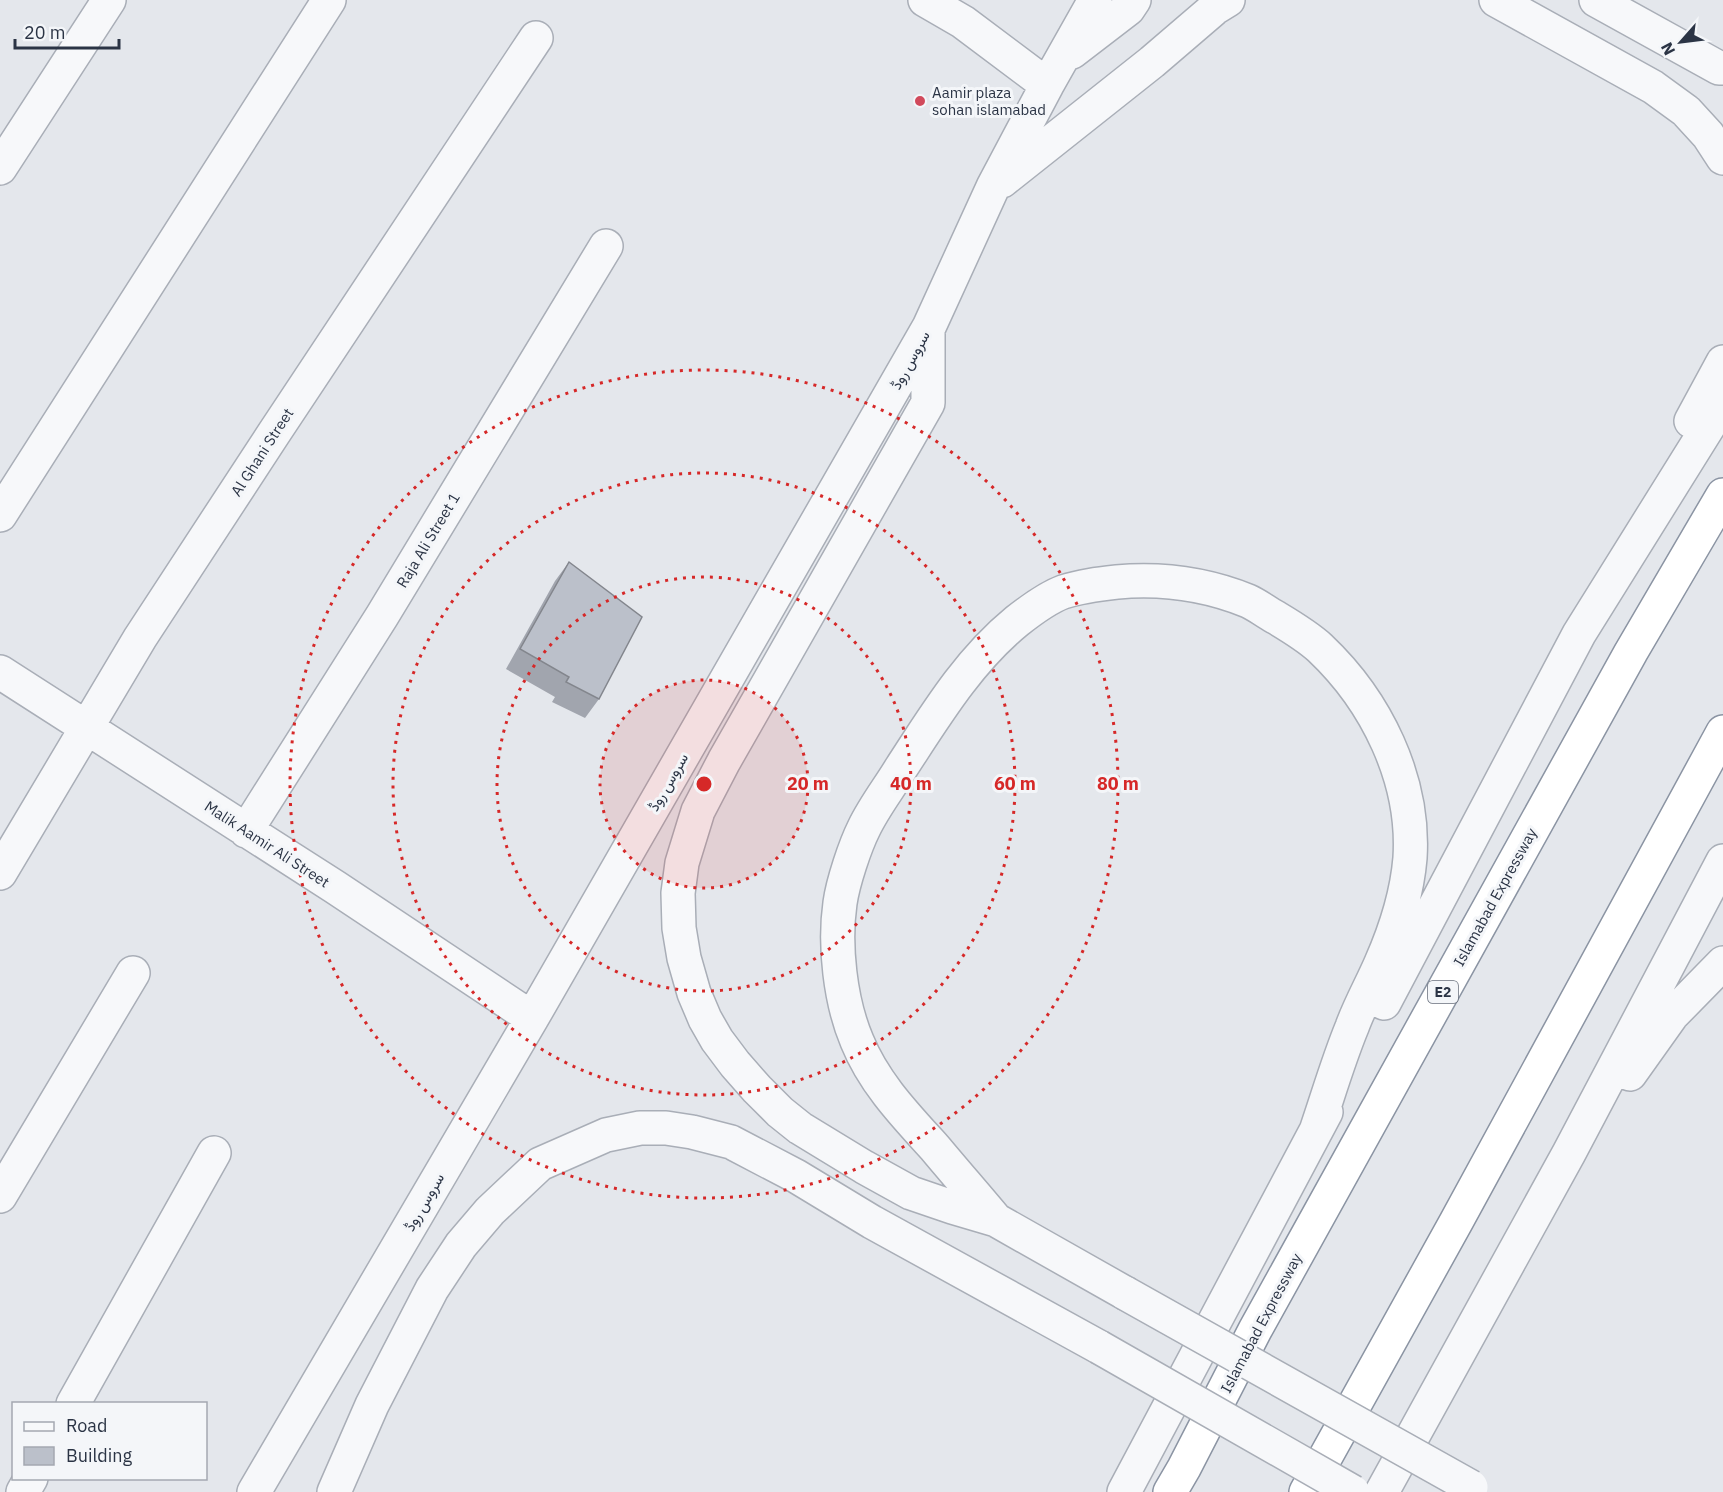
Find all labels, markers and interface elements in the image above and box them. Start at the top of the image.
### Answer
scale bar [15,12,118,50]
north arrow [1651,12,1711,72]
text: 20 m [24,21,66,44]
text: N [1656,39,1679,59]
place label: Aamir plaza sohan islamabad [932,83,1046,119]
marker: Aamir plaza sohan islamabad [913,94,927,108]
street label: سروس روڈ [886,327,935,393]
street label: Al Ghani Street [226,404,298,500]
street label: Raja Ali Street 1 [392,489,464,591]
street label: سروس روڈ [644,749,693,815]
text: 20 m [787,772,829,795]
text: 40 m [890,772,932,795]
text: 60 m [994,772,1036,795]
text: 80 m [1097,772,1139,795]
centre of rings [694,774,714,794]
street label: Malik Aamir Ali Street [201,797,333,891]
street label: Islamabad Expressway [1449,824,1541,970]
road number: E2 [1428,981,1458,1003]
street label: سروس روڈ [400,1169,449,1235]
street label: Islamabad Expressway [1216,1250,1306,1396]
legend [12,1402,207,1480]
text: Road [66,1414,107,1437]
text: Building [66,1444,133,1467]

